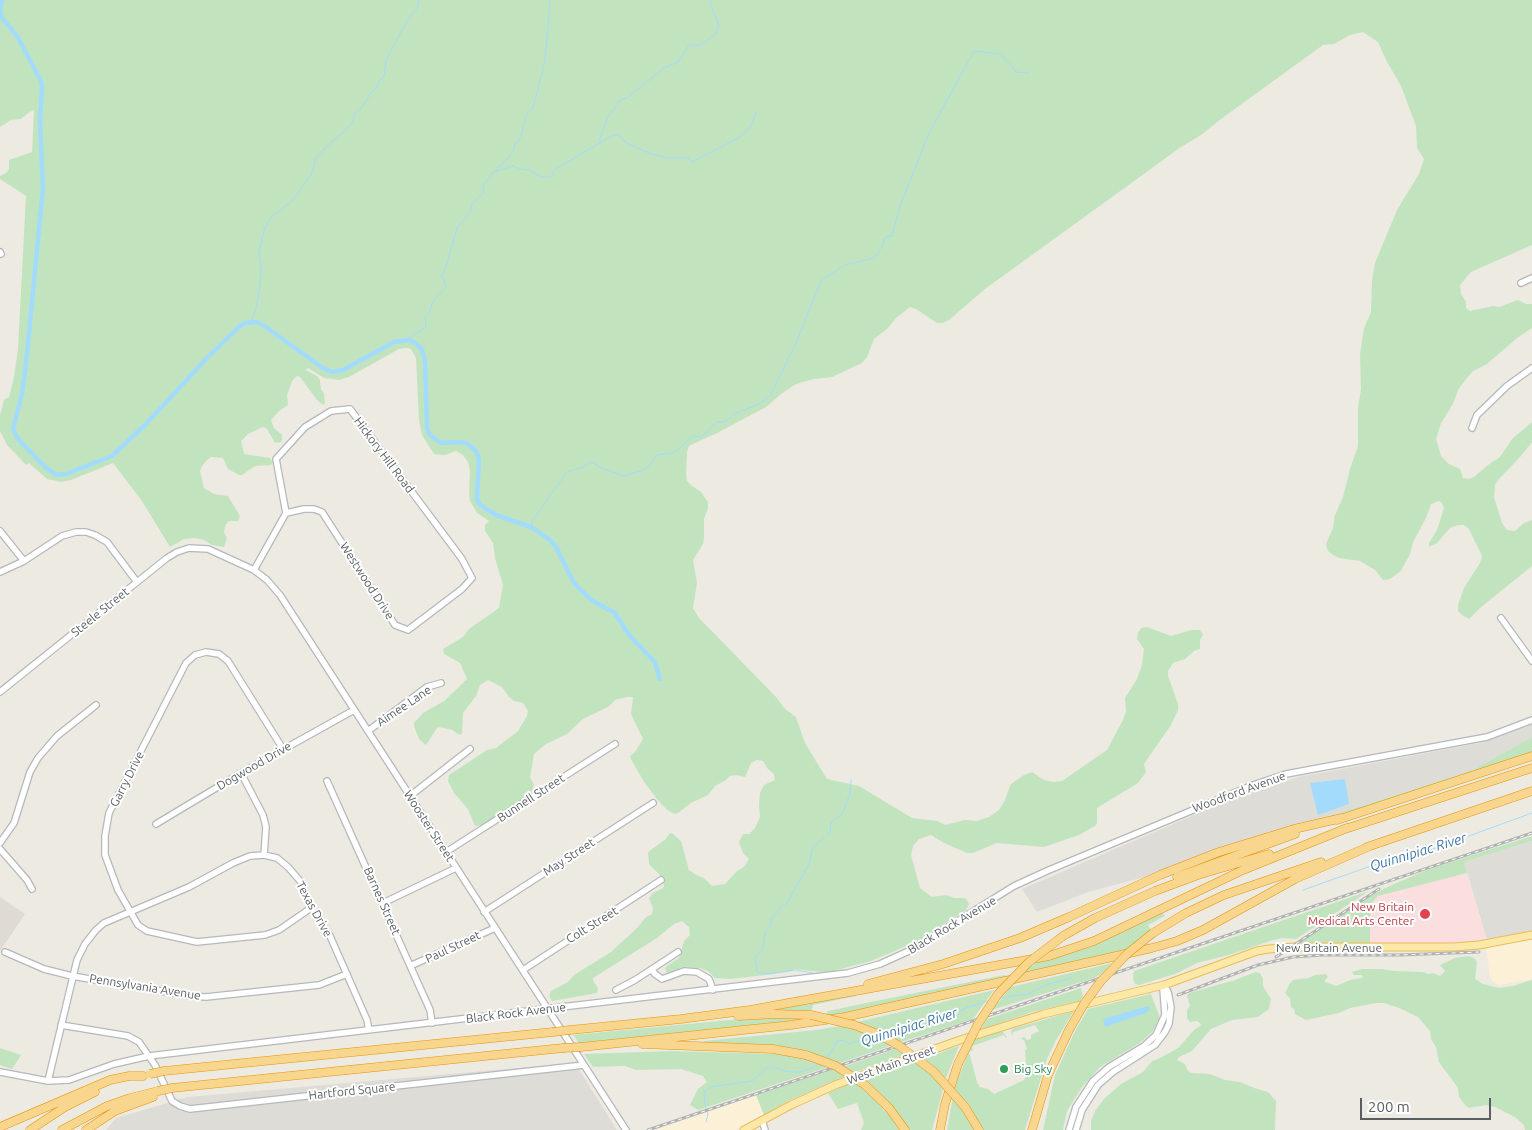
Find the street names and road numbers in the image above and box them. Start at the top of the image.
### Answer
street label: Hickory Hill Road [351,414,417,496]
street label: Westwood Drive [337,540,397,622]
street label: Steele Street [68,584,132,640]
street label: Aimee Lane [374,682,434,730]
street label: Dogwood Drive [214,739,294,793]
street label: Garry Drive [107,749,147,809]
street label: Woodford Avenue [1190,768,1288,816]
street label: Bunnell Street [495,771,567,825]
street label: Wooster Street [401,788,457,864]
street label: May Street [540,835,598,879]
street label: Barnes Street [361,865,403,937]
street label: Texas Drive [293,879,335,939]
street label: Black Rock Avenue [905,893,999,957]
street label: Colt Street [563,903,621,947]
street label: Paul Street [423,928,483,966]
street label: New Britain Avenue [1276,941,1382,955]
street label: Pennsylvania Avenue [88,971,202,1003]
street label: Black Rock Avenue [465,1000,567,1026]
street label: West Main Street [845,1042,937,1088]
street label: Hartford Square [308,1079,396,1103]

